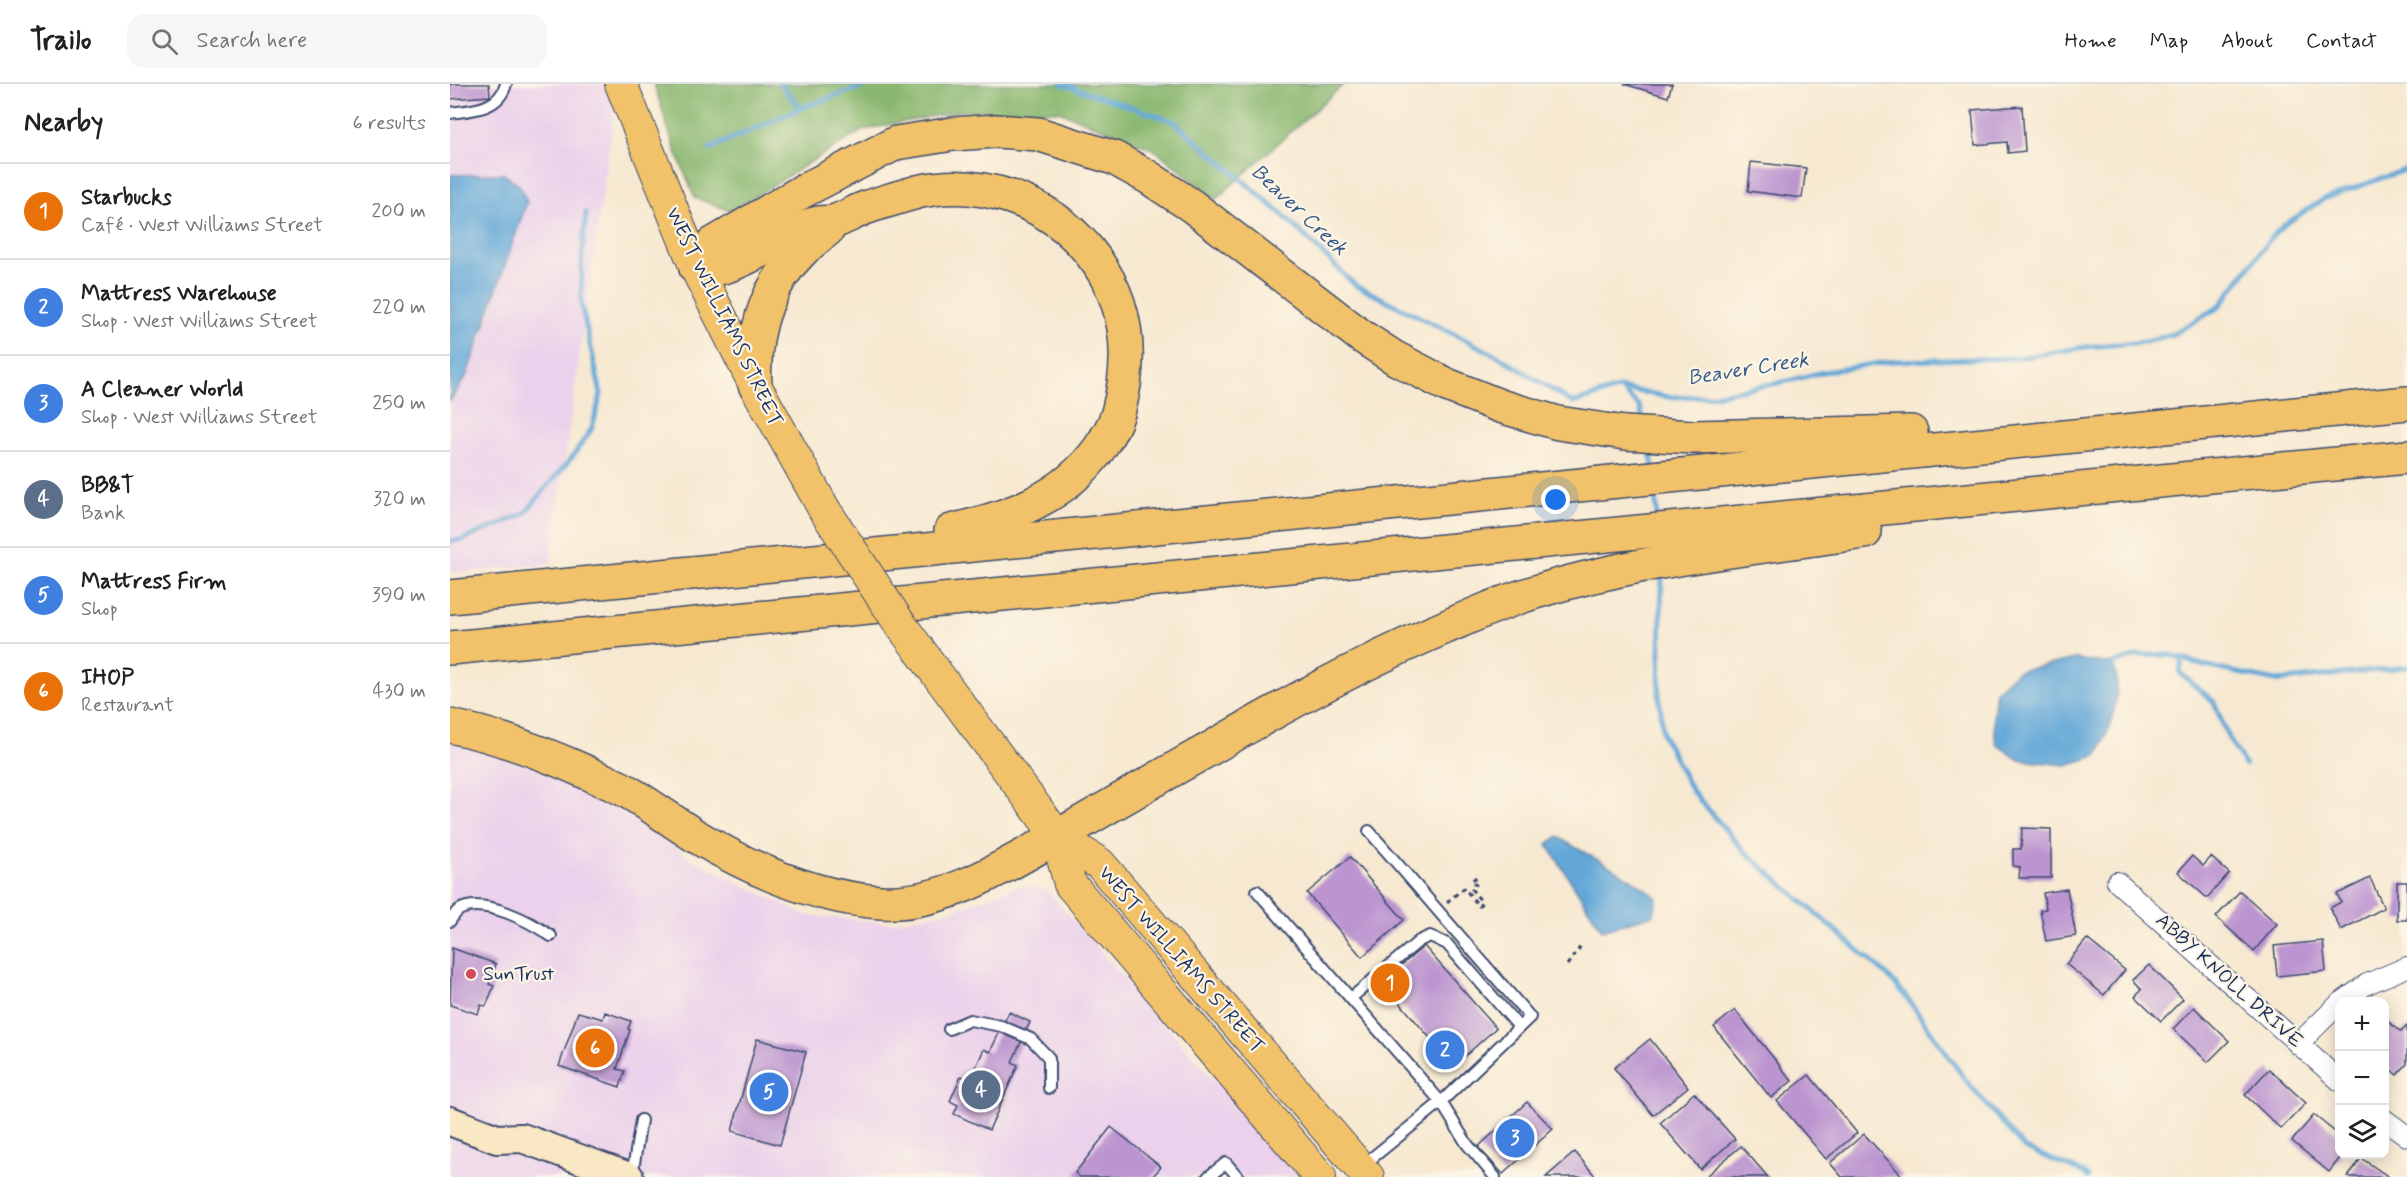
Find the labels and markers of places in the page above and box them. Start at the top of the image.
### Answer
pin: 1 [1370,960,1410,1006]
place label: SunTrust [483,961,554,988]
marker: SunTrust [464,967,478,981]
pin: 6 [576,1026,614,1070]
pin: 2 [1426,1028,1464,1072]
pin: 4 [962,1068,1000,1112]
pin: 5 [750,1070,788,1114]
pin: 3 [1496,1116,1534,1160]

